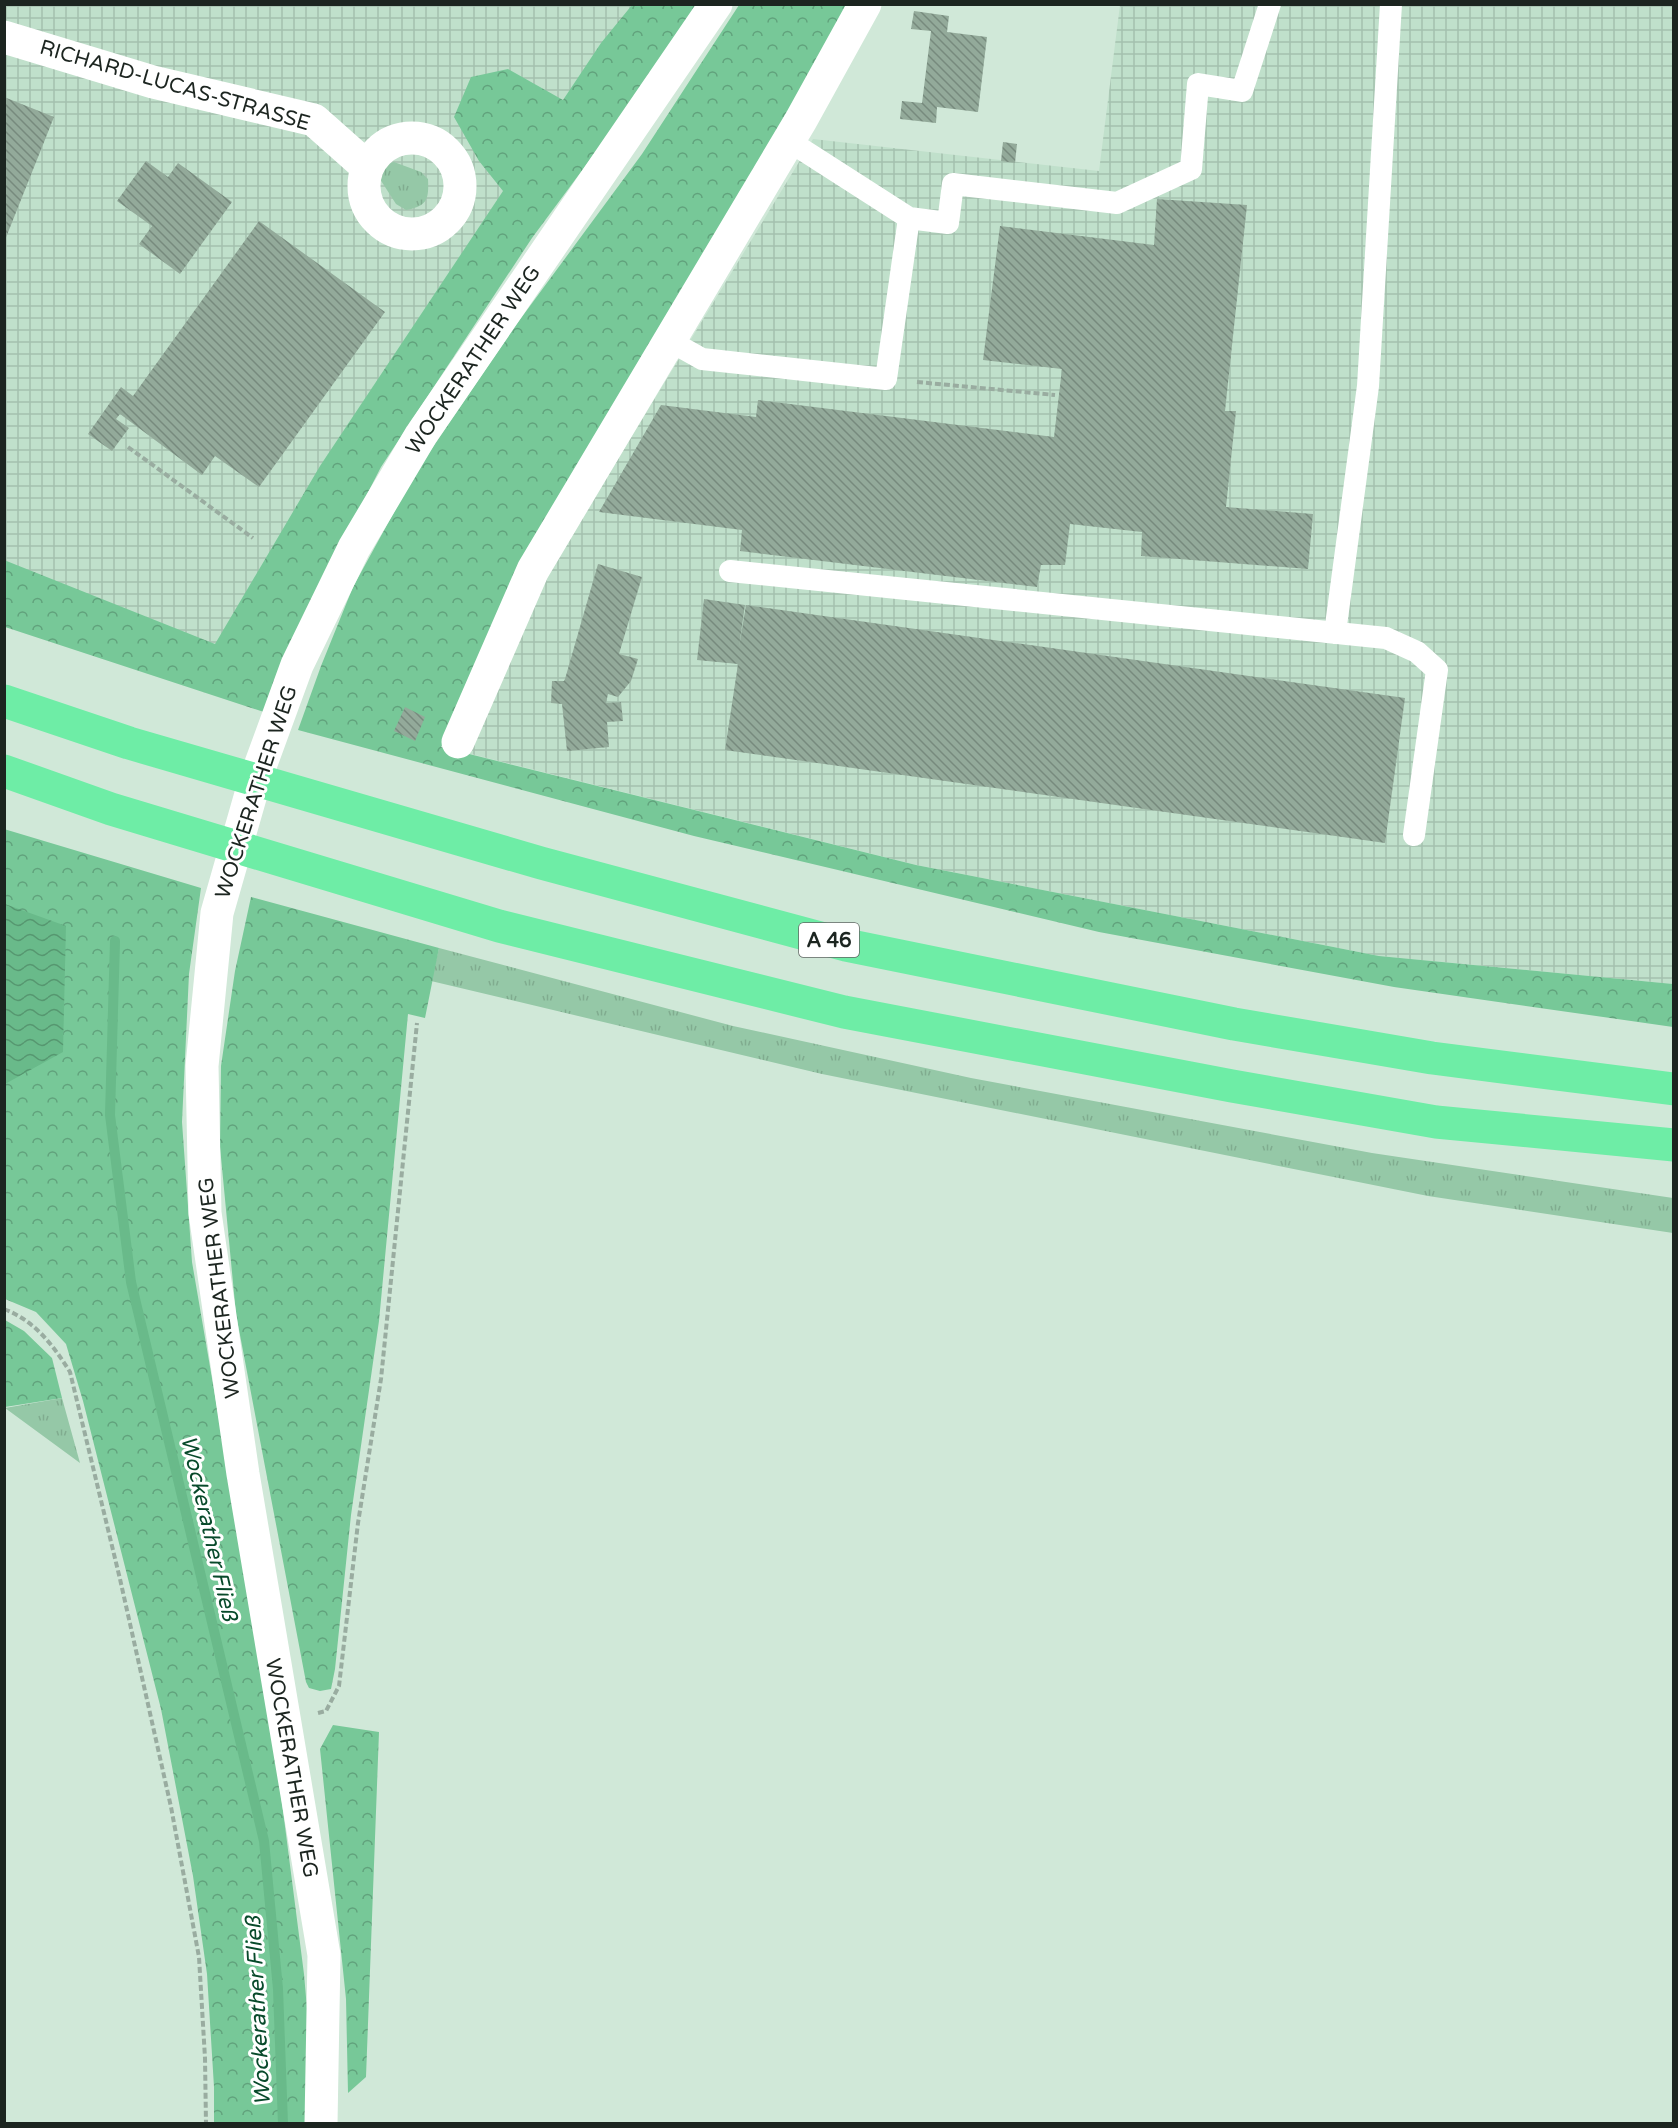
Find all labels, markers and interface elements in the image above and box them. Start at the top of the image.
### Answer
street label: RICHARD-LUCAS-STRASSE [37,35,313,136]
street label: WOCKERATHER WEG [401,261,546,459]
street label: WOCKERATHER WEG [210,682,303,902]
road number: A 46 [799,923,859,957]
street label: WOCKERATHER WEG [194,1176,245,1400]
water label: Wockerather Fließ [175,1433,243,1625]
street label: WOCKERATHER WEG [260,1656,323,1880]
water label: Wockerather Fließ [240,1914,276,2106]

